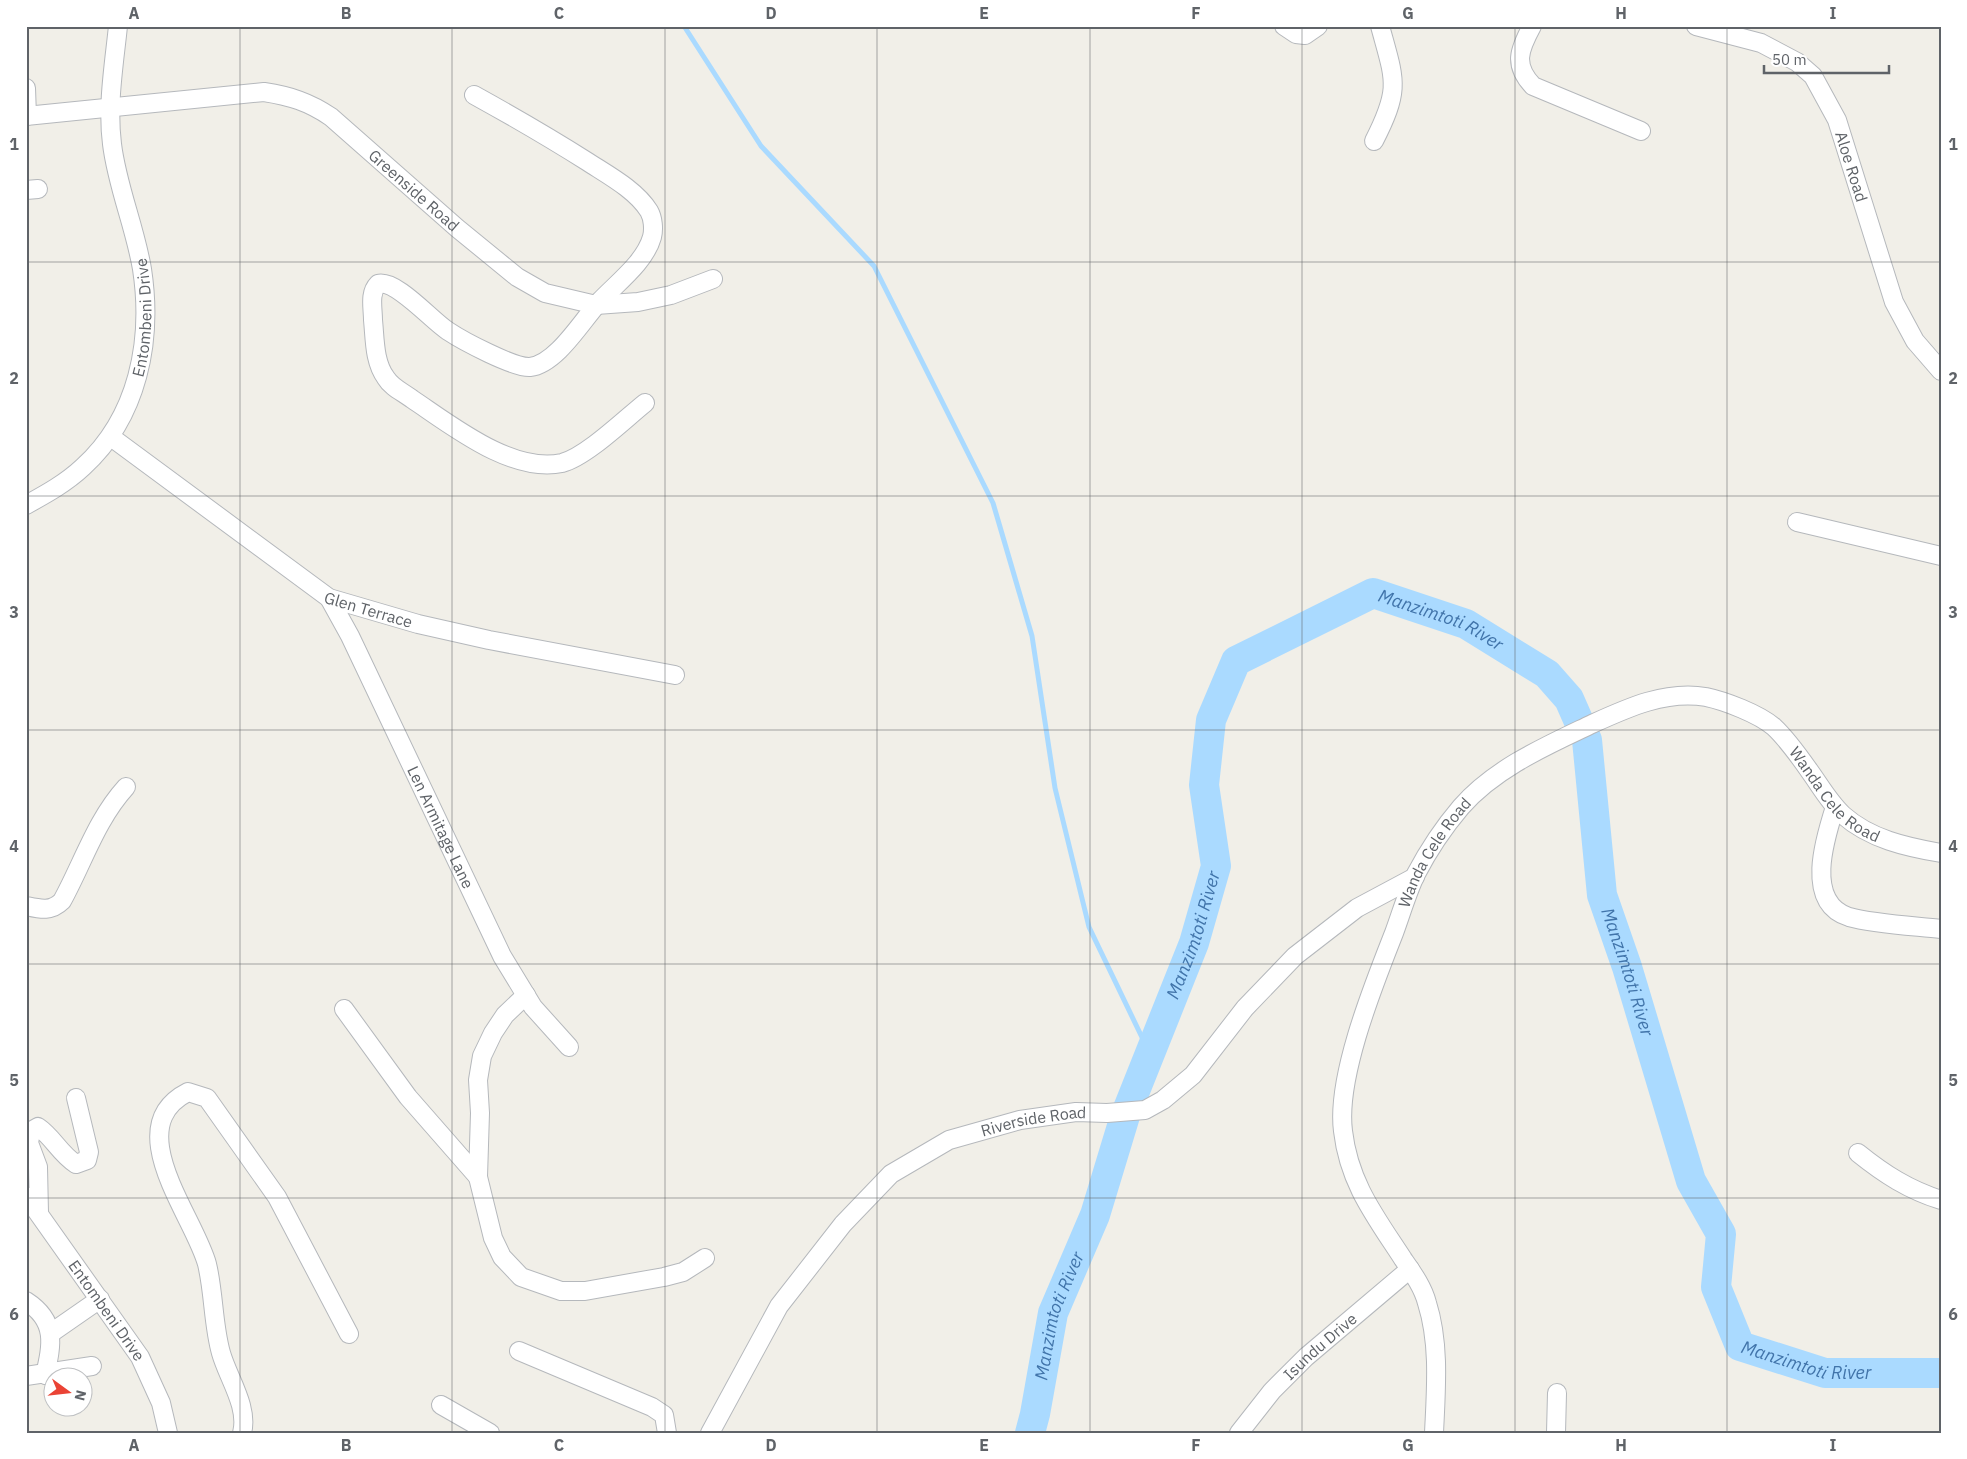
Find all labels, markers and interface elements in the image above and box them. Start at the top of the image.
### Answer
text: A [129,3,140,23]
text: B [341,3,352,23]
text: C [554,3,564,23]
text: D [765,3,777,23]
text: E [979,3,989,23]
text: F [1191,3,1201,23]
text: G [1402,3,1414,23]
text: H [1615,3,1627,23]
text: I [1830,3,1837,23]
scale bar [1764,42,1890,74]
text: 50 m [1772,50,1807,69]
street label: Aloe Road [1831,129,1872,204]
text: 1 [9,134,19,154]
text: 1 [1948,134,1958,154]
street label: Greenside Road [365,145,463,235]
street label: Entombeni Drive [127,257,155,379]
text: 2 [9,368,19,388]
text: 2 [1948,368,1958,388]
water label: Manzimtoti River [1375,584,1508,656]
street label: Glen Terrace [322,587,415,632]
text: 3 [9,602,19,622]
text: 3 [1948,602,1958,622]
street label: Wanda Cele Road [1785,742,1883,846]
street label: Len Armitage Lane [403,763,478,892]
street label: Wanda Cele Road [1394,793,1475,910]
text: 4 [9,836,19,856]
text: 4 [1948,836,1958,856]
water label: Manzimtoti River [1161,868,1225,1002]
water label: Manzimtoti River [1596,905,1659,1039]
text: 5 [9,1070,19,1090]
text: 5 [1948,1070,1958,1090]
street label: Riverside Road [978,1102,1086,1141]
water label: Manzimtoti River [1029,1248,1089,1382]
street label: Entombeni Drive [64,1256,150,1365]
text: 6 [9,1304,19,1324]
text: 6 [1948,1304,1958,1324]
street label: Isundu Drive [1279,1308,1361,1384]
water label: Manzimtoti River [1738,1335,1872,1384]
north arrow [42,1366,92,1416]
text: N [71,1388,91,1403]
text: A [129,1435,140,1455]
text: B [341,1435,352,1455]
text: C [554,1435,564,1455]
text: D [765,1435,777,1455]
text: E [979,1435,989,1455]
text: F [1191,1435,1201,1455]
text: G [1402,1435,1414,1455]
text: H [1615,1435,1627,1455]
text: I [1830,1435,1837,1455]

